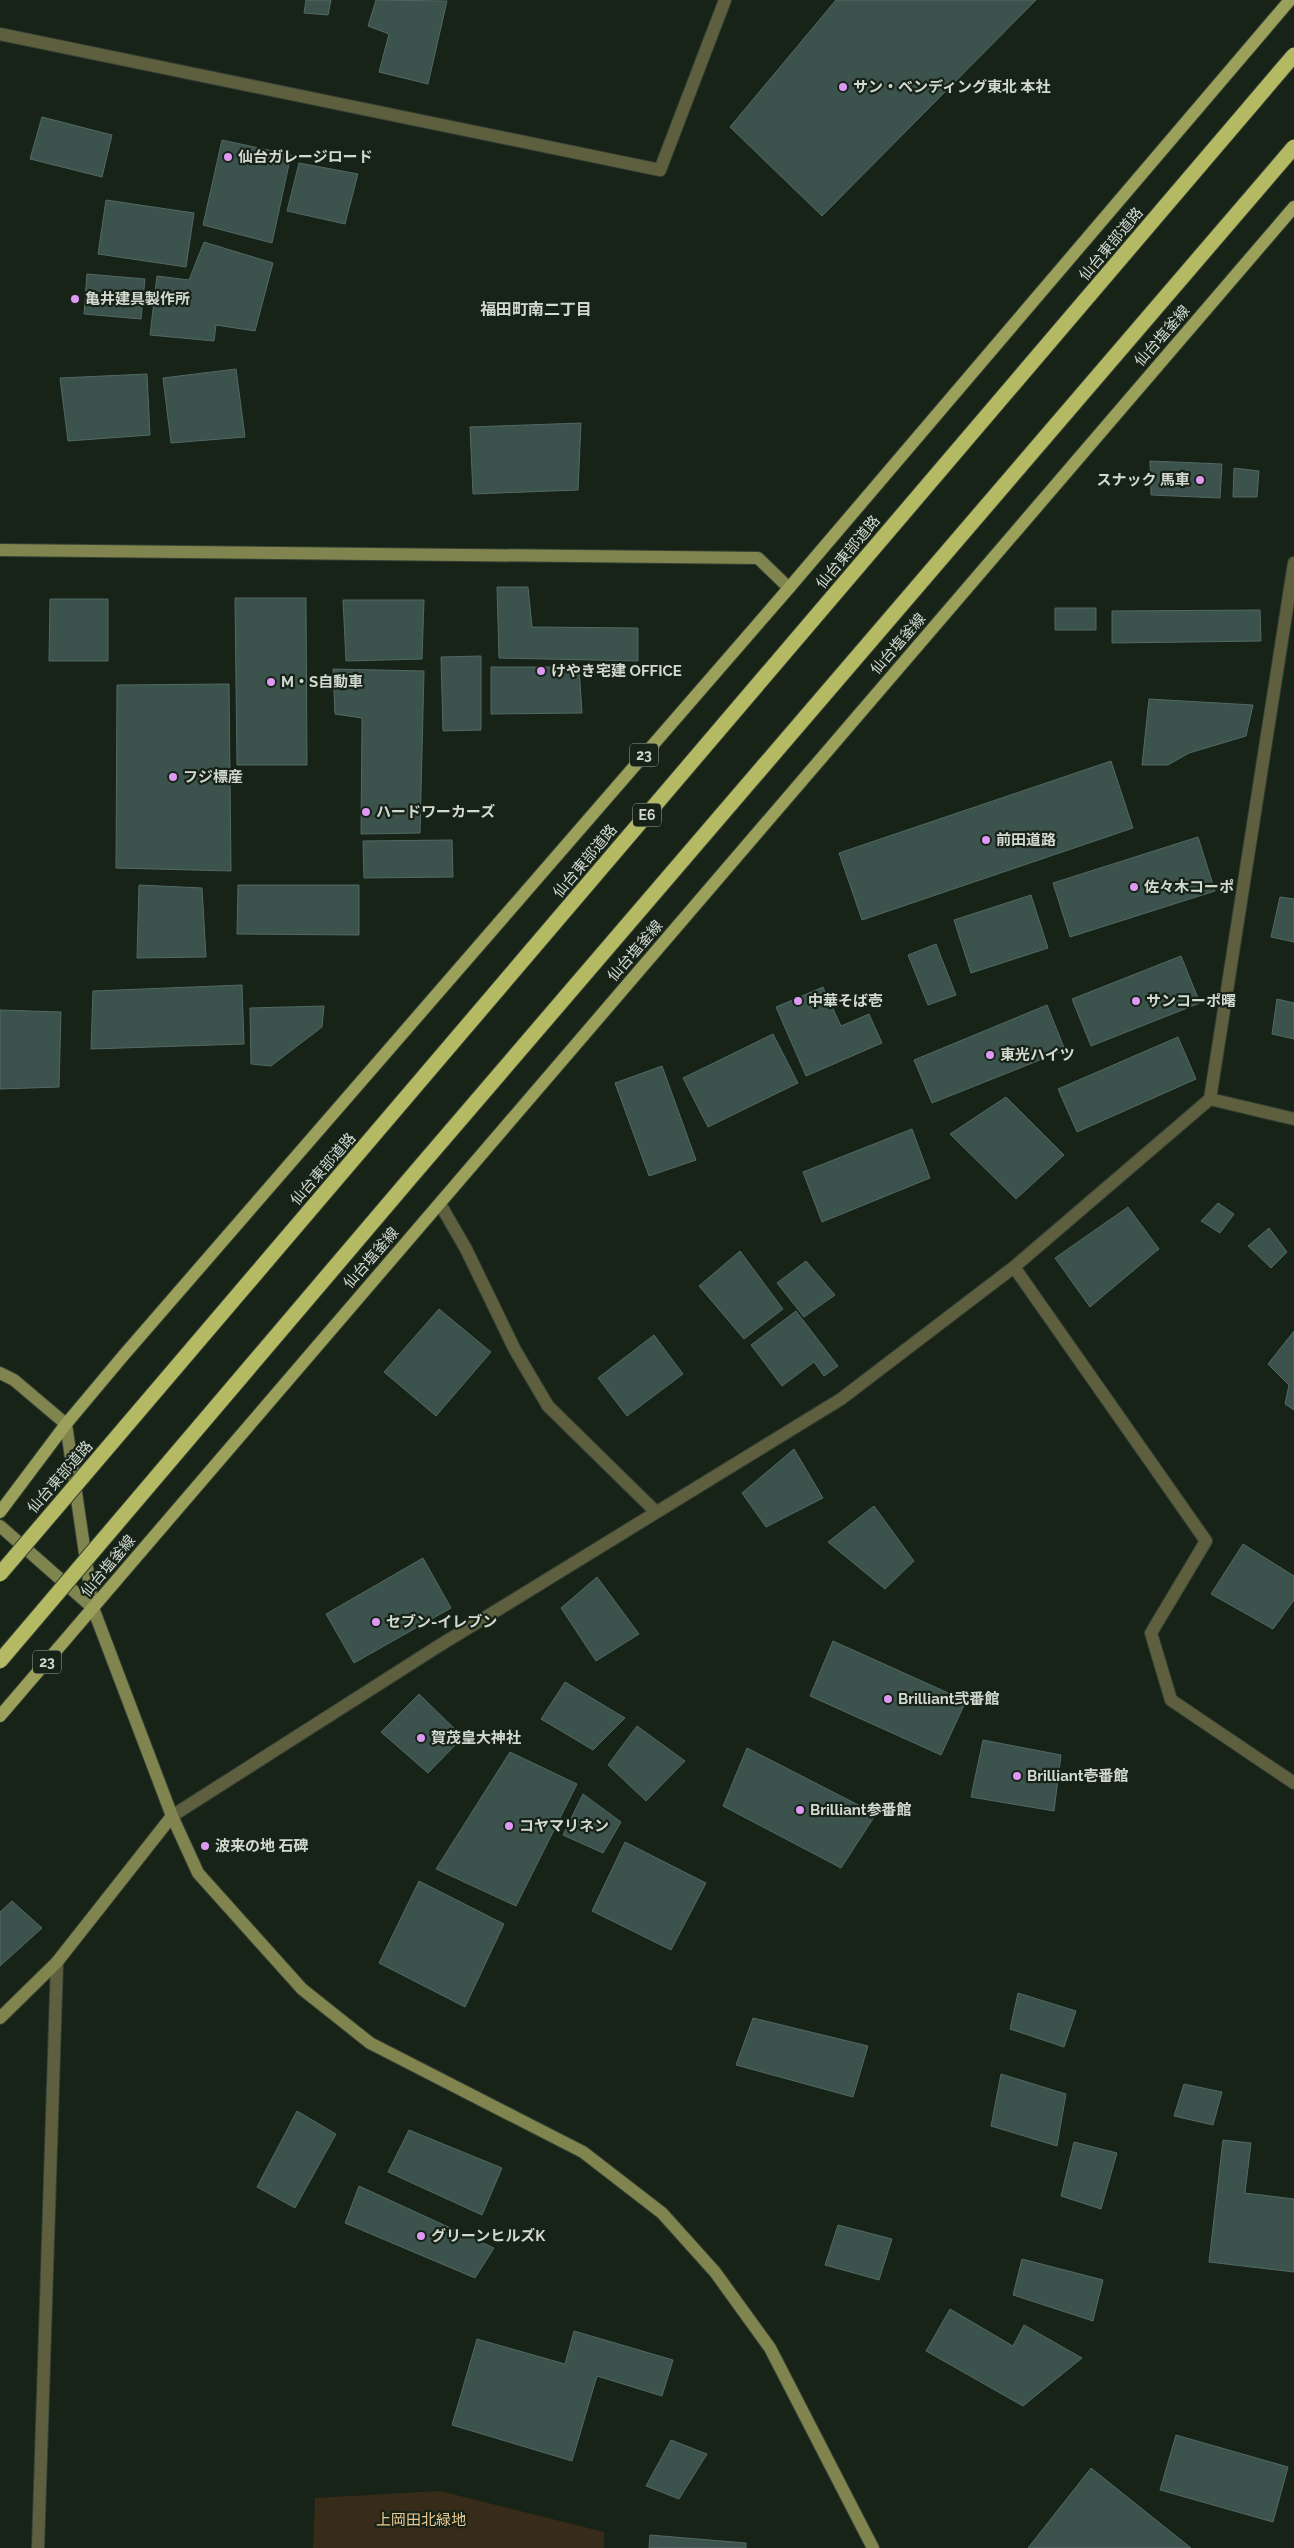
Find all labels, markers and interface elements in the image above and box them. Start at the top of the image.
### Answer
place label: サン・ベンディング東北 本社 [853,78,1051,96]
marker: サン・ベンディング東北 本社 [837,81,849,93]
place label: 仙台ガレージロード [238,148,373,166]
marker: 仙台ガレージロード [222,151,234,163]
street label: 仙台東部道路 [1075,204,1147,284]
place label: 亀井建具製作所 [85,290,190,308]
marker: 亀井建具製作所 [69,293,81,305]
district label: 福田町南二丁目 [480,300,592,319]
street label: 仙台塩釜線 [1131,302,1193,370]
place label: スナック 馬車 [1096,471,1190,489]
marker: スナック 馬車 [1194,474,1206,486]
street label: 仙台東部道路 [812,512,884,592]
street label: 仙台塩釜線 [867,610,929,678]
place label: けやき宅建 OFFICE [551,662,682,680]
marker: けやき宅建 OFFICE [535,665,547,677]
place label: M・S自動車 [281,673,363,691]
marker: M・S自動車 [265,676,277,688]
road number: 23 [630,744,658,766]
place label: フジ標産 [183,768,243,786]
marker: フジ標産 [167,771,179,783]
place label: ハードワーカーズ [376,803,495,821]
road number: E6 [633,804,661,826]
marker: ハードワーカーズ [360,806,372,818]
street label: 仙台東部道路 [549,821,621,901]
place label: 前田道路 [996,831,1056,849]
marker: 前田道路 [980,834,992,846]
place label: 佐々木コーポ [1144,878,1234,896]
marker: 佐々木コーポ [1128,881,1140,893]
street label: 仙台塩釜線 [604,917,666,985]
place label: 中華そば壱 [808,992,883,1010]
place label: サンコーポ曙 [1146,992,1236,1010]
marker: 中華そば壱 [792,995,804,1007]
marker: サンコーポ曙 [1130,995,1142,1007]
place label: 東光ハイツ [1000,1046,1075,1064]
marker: 東光ハイツ [984,1049,996,1061]
street label: 仙台東部道路 [287,1129,359,1209]
street label: 仙台塩釜線 [340,1224,402,1292]
street label: 仙台東部道路 [24,1437,96,1517]
street label: 仙台塩釜線 [77,1531,139,1601]
place label: セブン-イレブン [386,1613,497,1631]
marker: セブン-イレブン [370,1616,382,1628]
road number: 23 [33,1650,61,1674]
place label: Brilliant弐番館 [898,1690,1000,1708]
marker: Brilliant弐番館 [882,1693,894,1705]
place label: 賀茂皇大神社 [431,1729,521,1747]
marker: 賀茂皇大神社 [415,1732,427,1744]
place label: Brilliant壱番館 [1027,1767,1129,1785]
marker: Brilliant壱番館 [1011,1770,1023,1782]
place label: Brilliant参番館 [810,1801,912,1819]
marker: Brilliant参番館 [794,1804,806,1816]
place label: コヤマリネン [519,1817,609,1835]
marker: コヤマリネン [503,1820,515,1832]
place label: 波来の地 石碑 [215,1837,309,1855]
marker: 波来の地 石碑 [199,1840,211,1852]
place label: グリーンヒルズK [431,2227,546,2245]
marker: グリーンヒルズK [415,2230,427,2242]
park label: 上岡田北緑地 [376,2511,466,2529]

